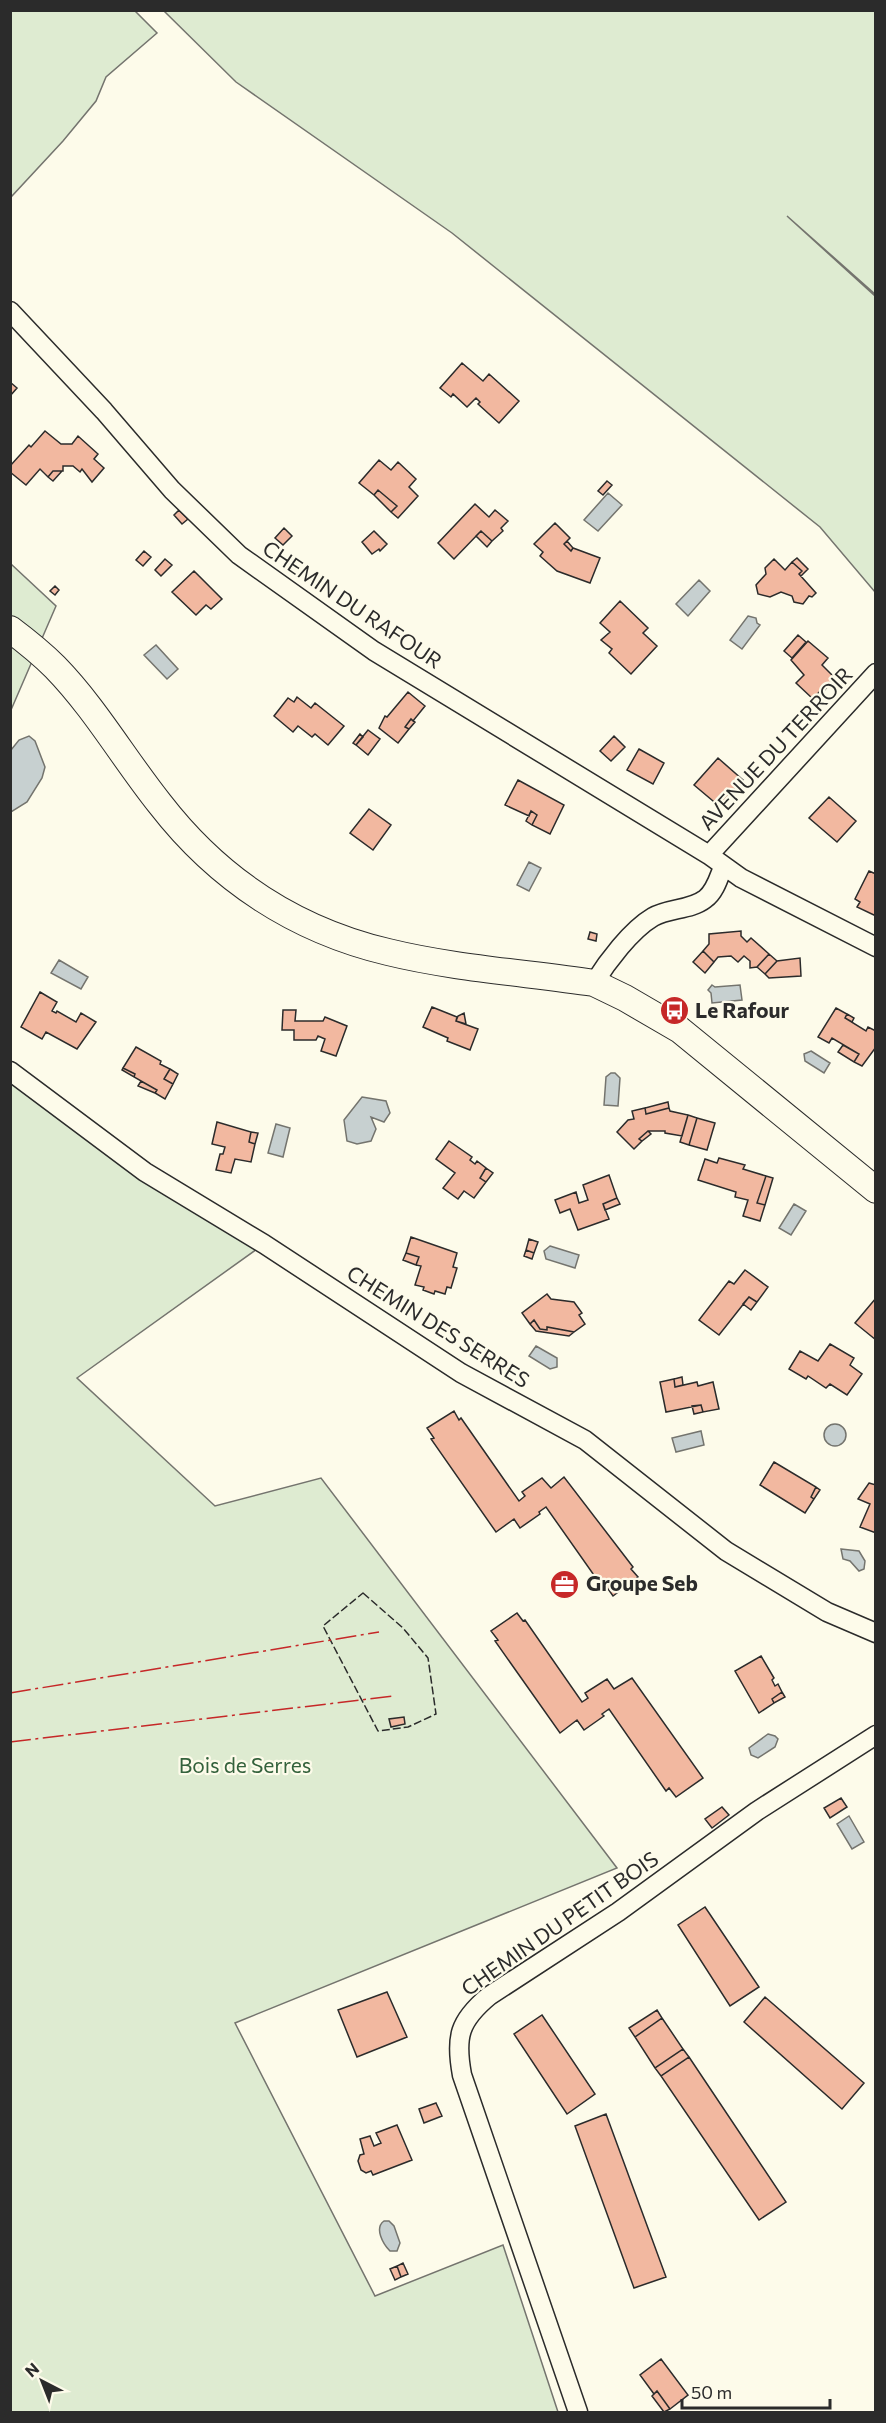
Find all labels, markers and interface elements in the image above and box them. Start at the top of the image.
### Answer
street label: CHEMIN DU RAFOUR [259,535,447,673]
street label: AVENUE DU TERROIR [693,662,857,834]
bus stop icon: Le Rafour [658,995,690,1027]
place label: Le Rafour [695,997,789,1022]
street label: CHEMIN DES SERRES [343,1259,535,1392]
office icon: Groupe Seb [549,1568,581,1600]
place label: Groupe Seb [586,1570,698,1595]
park label: Bois de Serres [179,1752,311,1777]
street label: CHEMIN DU PETIT BOIS [456,1845,662,2000]
north arrow [12,2351,72,2411]
text: N [21,2358,42,2381]
scale bar [682,2372,830,2410]
text: 50 m [691,2381,732,2403]

